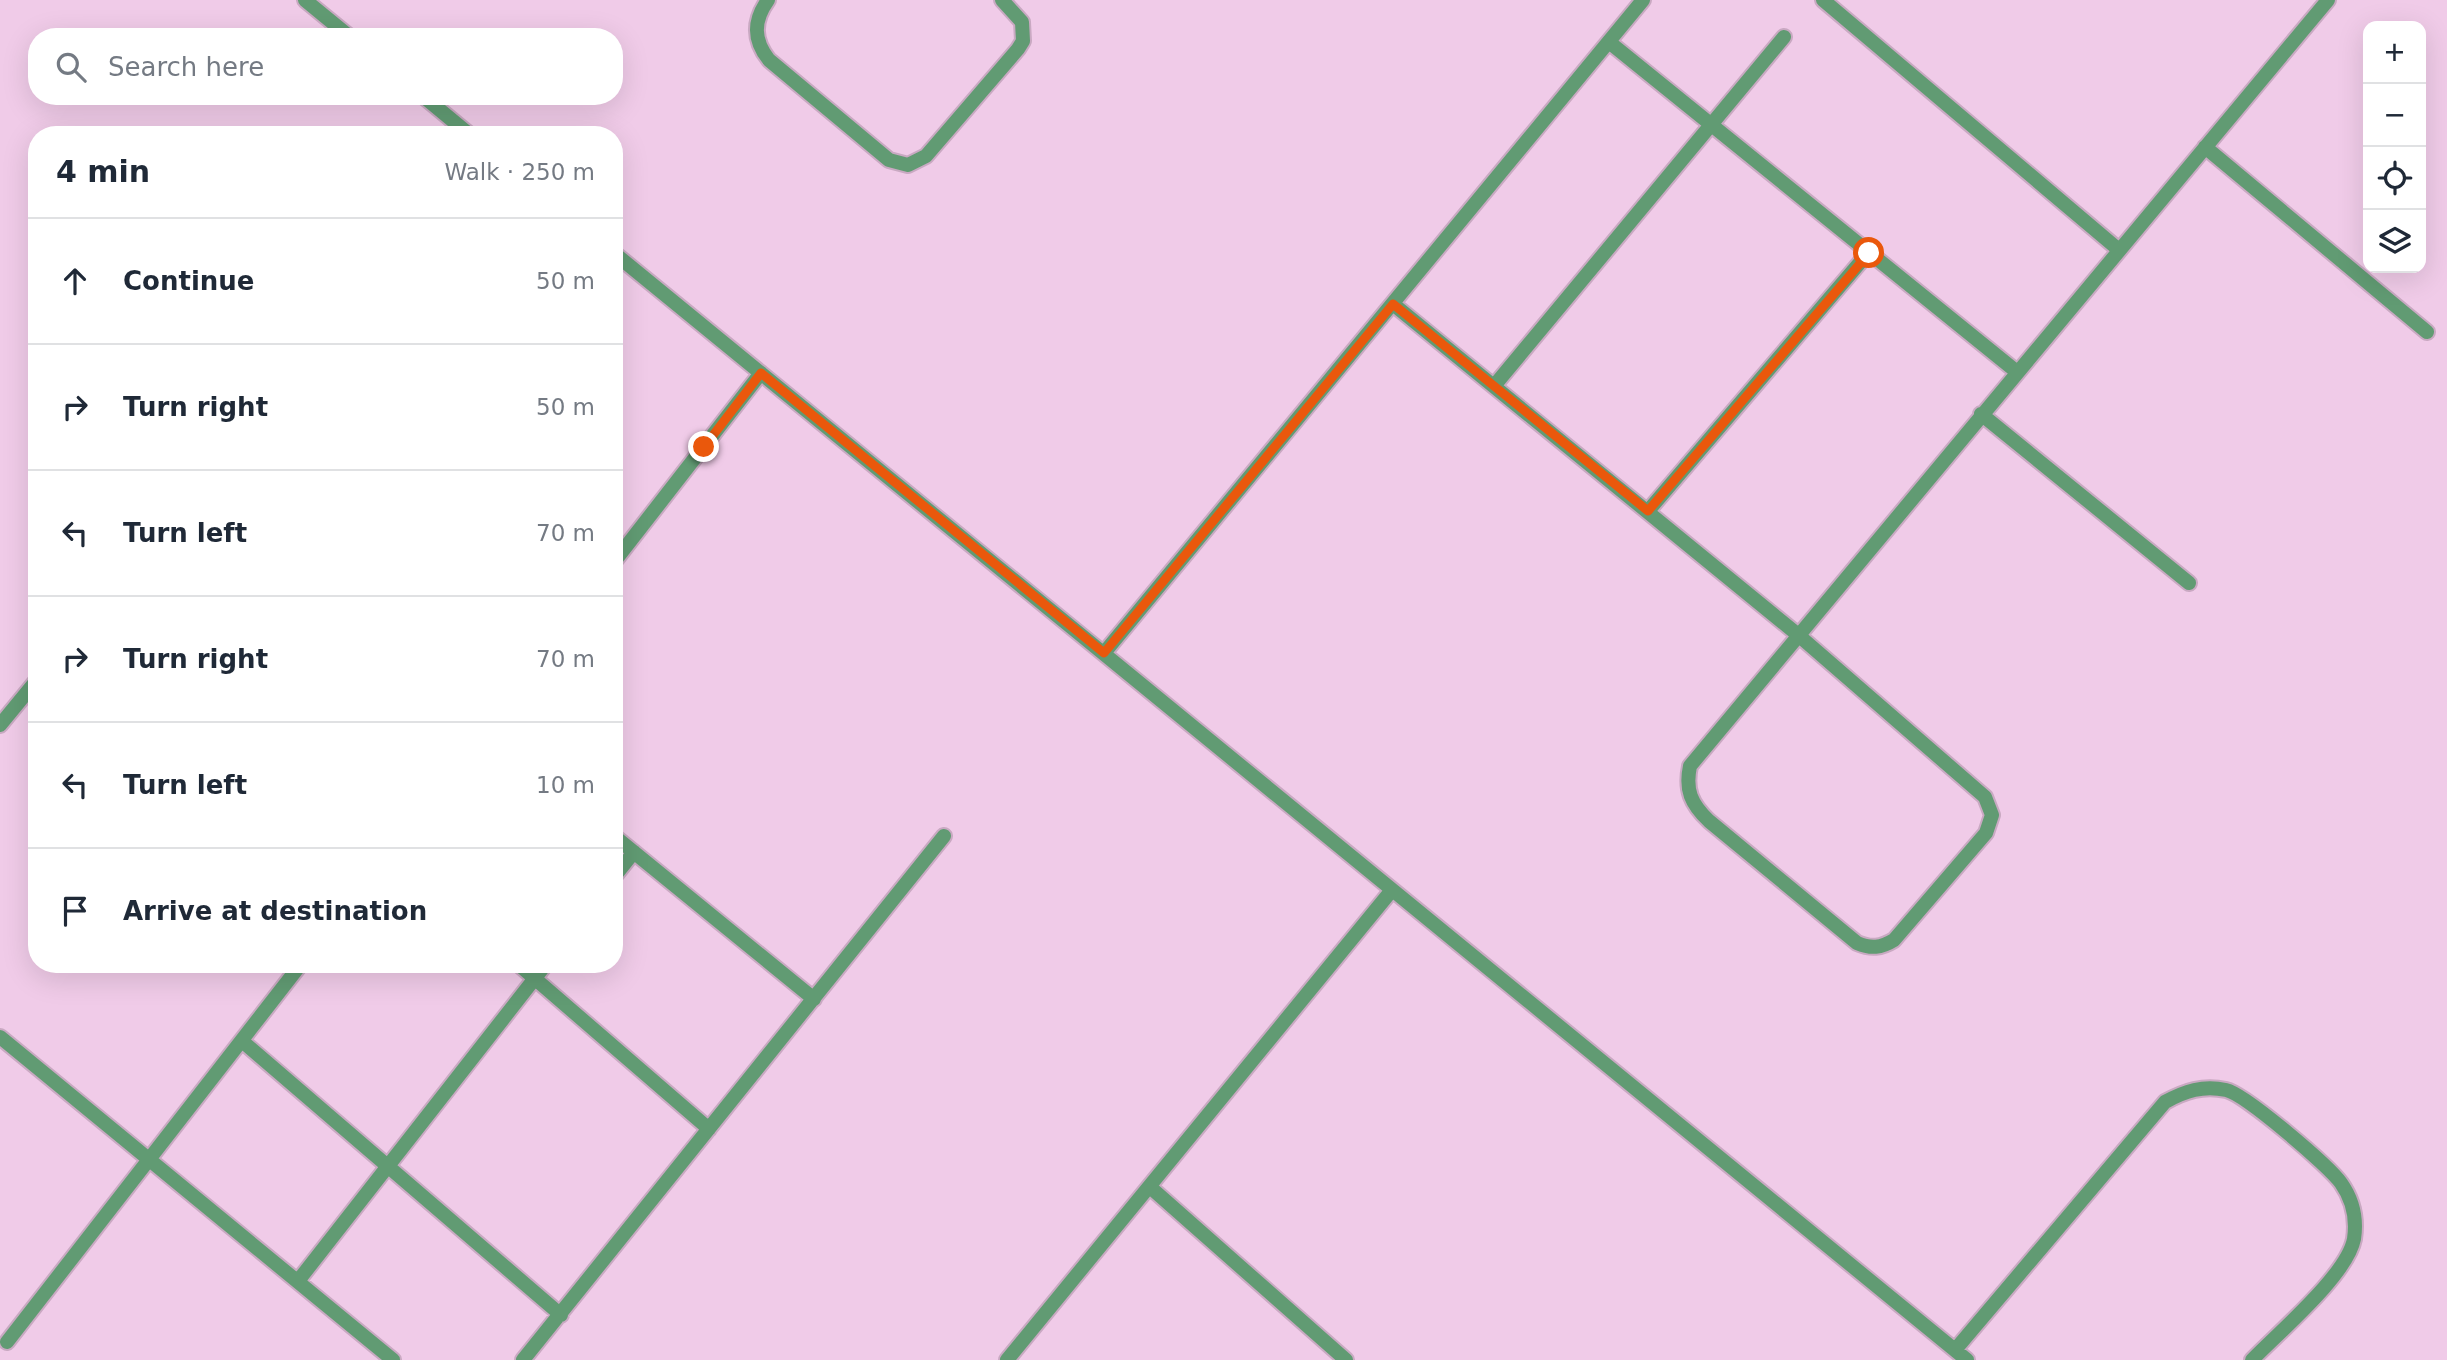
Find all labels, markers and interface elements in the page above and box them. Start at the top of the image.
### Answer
map controls [2363,21,2426,273]
button: + [2363,21,2426,84]
search box [28,28,623,105]
icon: search [52,48,90,86]
text: Search here [108,52,264,82]
button: − [2363,84,2426,147]
button: locate [2363,147,2426,210]
text: 4 min [56,154,150,189]
text: Walk · 250 m [444,159,595,185]
button: layers [2363,210,2426,273]
route start [1853,237,1884,268]
icon: ahead [56,262,94,300]
text: Continue [123,266,254,296]
text: 50 m [536,268,595,294]
icon: right [56,388,94,426]
text: Turn right [123,392,268,422]
text: 50 m [536,394,595,420]
route end [688,431,719,462]
icon: left [56,514,94,552]
text: Turn left [123,518,247,548]
text: 70 m [536,520,595,546]
icon: right [56,640,94,678]
text: Turn right [123,644,268,674]
text: 70 m [536,646,595,672]
icon: left [56,766,94,804]
text: Turn left [123,770,247,800]
text: 10 m [536,772,595,798]
icon: arrive [56,892,94,930]
text: Arrive at destination [123,896,427,926]

